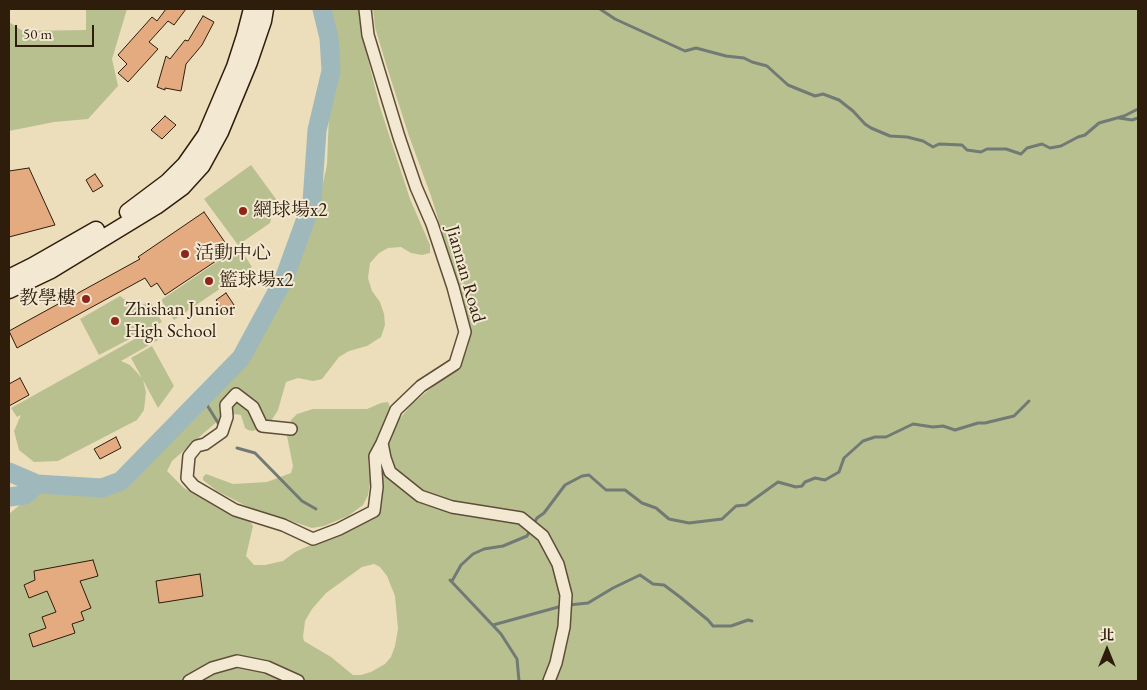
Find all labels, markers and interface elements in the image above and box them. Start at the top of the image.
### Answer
scale bar [18,15,96,47]
text: 50 m [23,24,52,43]
place label: 網球場x2 [253,200,327,222]
marker: 網球場x2 [237,205,249,217]
street label: Jiannan Road [440,223,490,325]
place label: 活動中心 [195,243,271,265]
marker: 活動中心 [179,248,191,260]
place label: 籃球場x2 [219,270,293,292]
marker: 籃球場x2 [203,275,215,287]
place label: 教學樓 [19,288,76,310]
marker: 教學樓 [80,293,92,305]
place label: Zhishan Junior High School [125,299,235,343]
marker: Zhishan Junior High School [109,315,121,327]
north arrow [1082,625,1132,675]
text: 北 [1100,626,1114,644]

